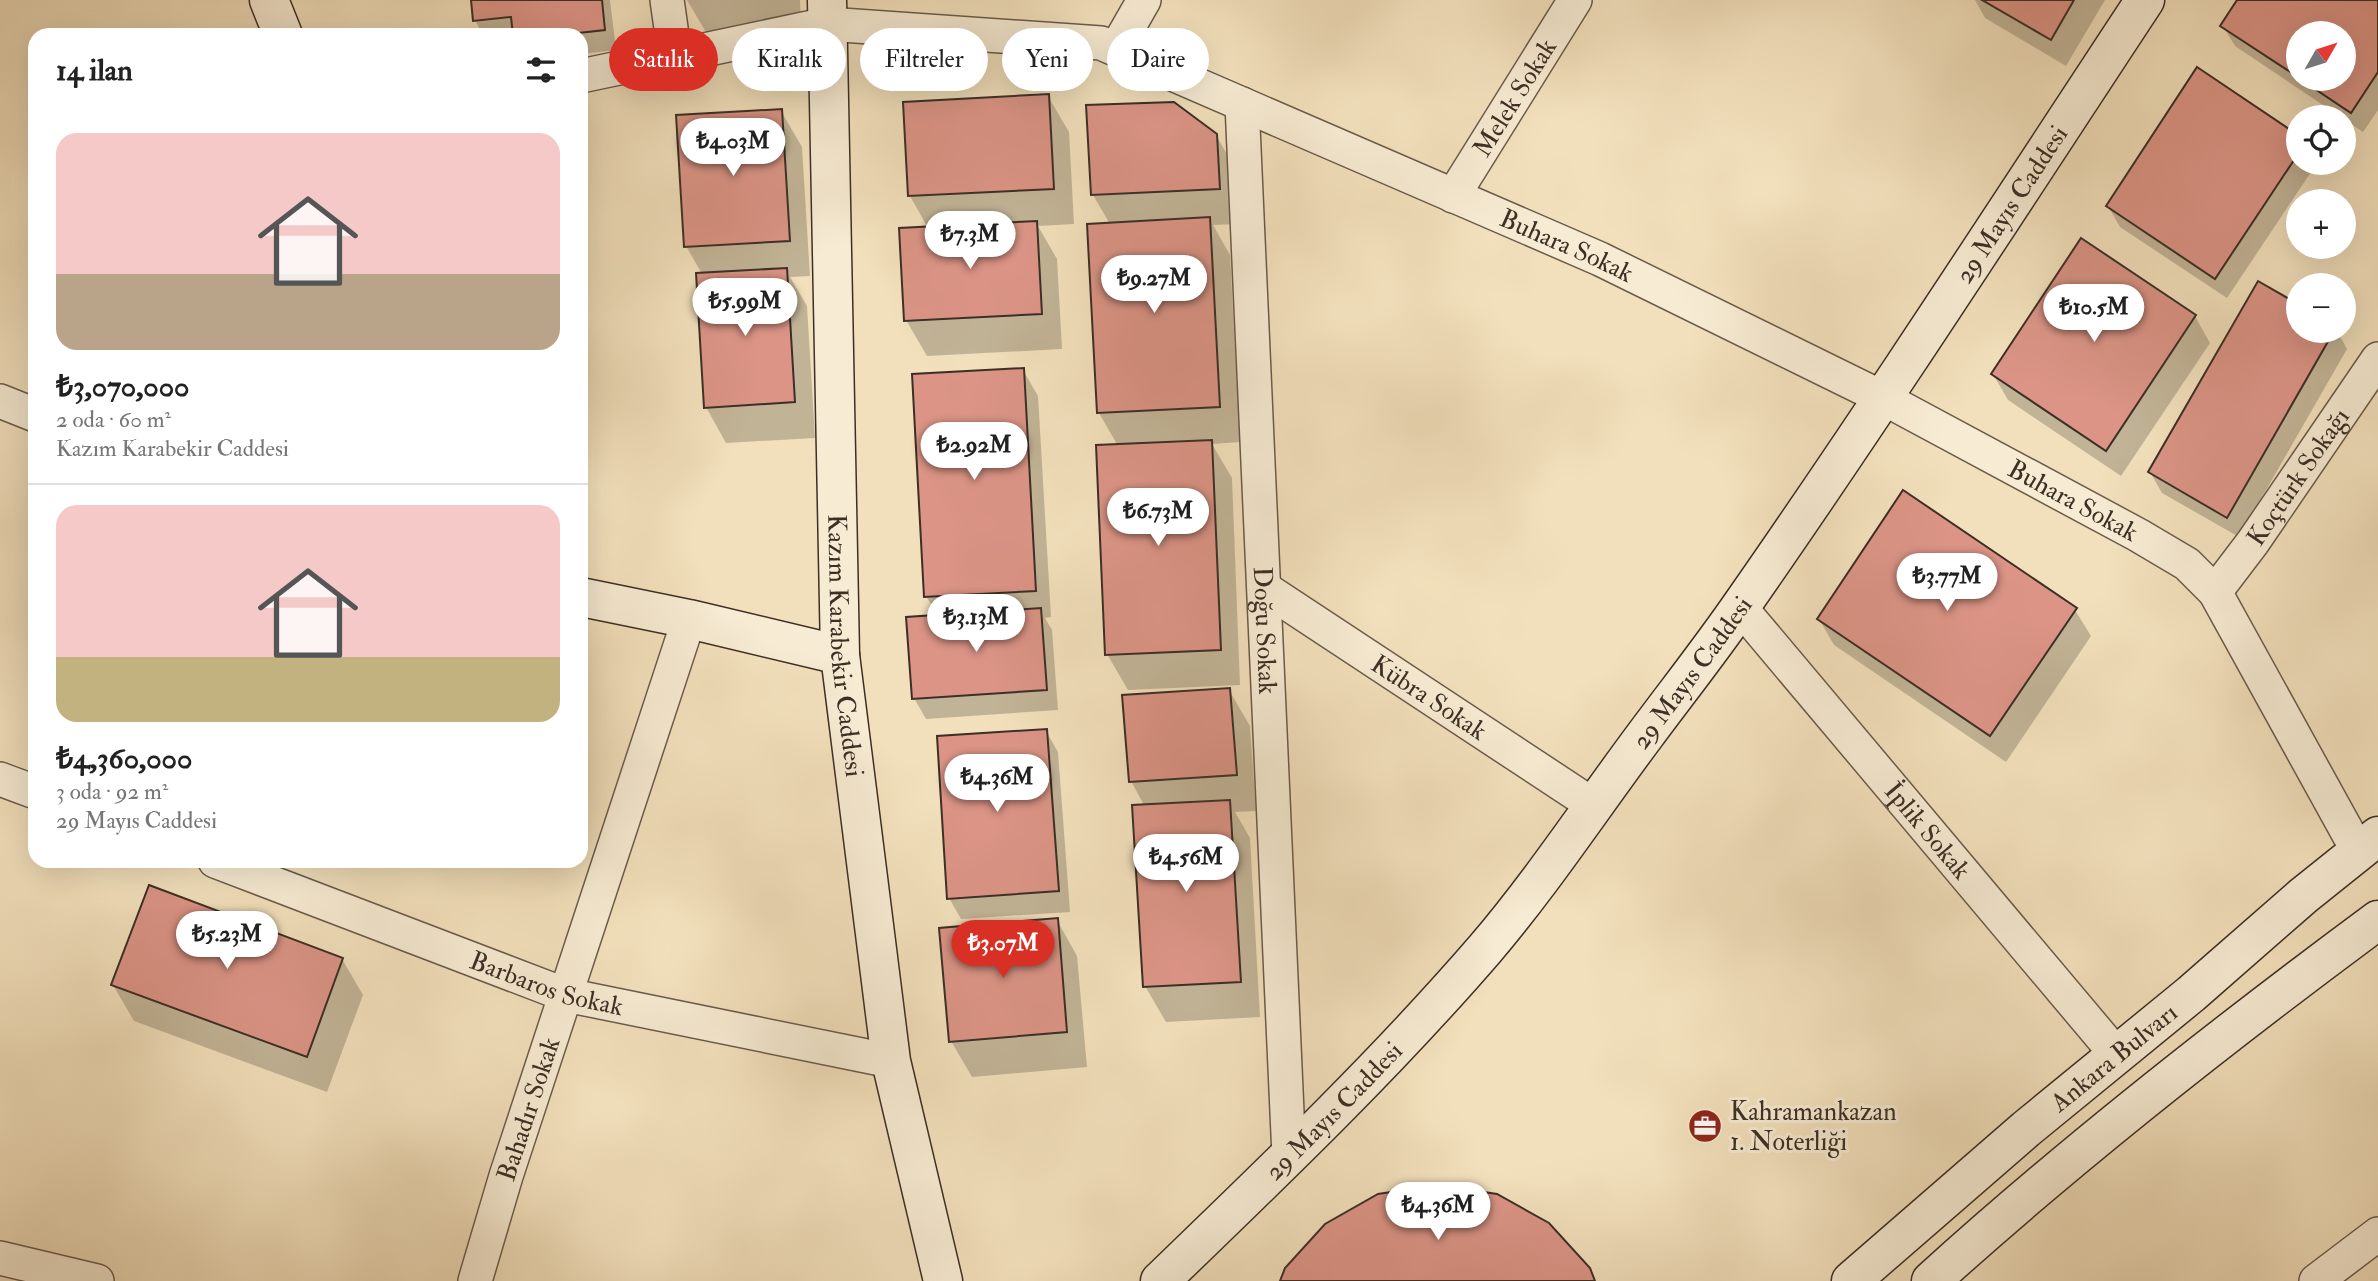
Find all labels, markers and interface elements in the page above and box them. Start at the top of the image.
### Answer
north arrow [2286,21,2356,91]
map controls [2286,21,2356,343]
chip: Satılık [609,28,718,91]
chip: Kiralık [732,28,846,91]
chip: Filtreler [860,28,988,91]
chip: Yeni [1002,28,1093,91]
chip: Daire [1107,28,1209,91]
street label: Melek Sokak [1466,33,1564,163]
icon: filters [522,51,560,89]
text: 14 ilan [56,52,133,89]
button: locate [2286,105,2356,175]
pin: ₺4.03M [676,118,790,178]
street label: 29 Mayıs Caddesi [1948,120,2075,290]
text: ₺4.03M [696,126,770,155]
icon: home [245,178,371,304]
button: + [2286,189,2356,259]
street label: Buhara Sokak [1495,203,1639,290]
pin: ₺7.3M [921,212,1019,271]
text: ₺7.3M [941,219,999,248]
pin: ₺9.27M [1097,256,1211,315]
text: ₺9.27M [1117,263,1191,292]
button: − [2286,273,2356,343]
pin: ₺5.99M [688,278,802,338]
pin: ₺10.5M [2037,284,2151,344]
text: ₺5.99M [708,286,782,315]
text: ₺10.5M [2059,292,2129,321]
text: ₺3,070,000 [56,368,190,405]
street label: Koçtürk Sokağı [2240,402,2357,552]
text: 2 oda · 60 m² [56,405,171,434]
pin: ₺2.92M [917,422,1031,482]
text: ₺2.92M [937,430,1011,459]
text: Kazım Karabekir Caddesi [56,434,289,463]
street label: Buhara Sokak [2002,453,2144,549]
pin: ₺6.73M [1101,489,1215,548]
text: ₺6.73M [1123,496,1193,525]
street label: Kazım Karabekir Caddesi [820,514,870,779]
icon: home [245,550,371,676]
pin: ₺3.77M [1890,554,2004,613]
text: ₺3.77M [1913,561,1981,590]
street label: Doğu Sokak [1246,566,1283,696]
street label: 29 Mayıs Caddesi [1625,591,1760,756]
pin: ₺3.13M [919,594,1033,654]
text: ₺3.13M [943,602,1009,631]
street label: Kübra Sokak [1365,648,1493,748]
text: ₺4,360,000 [56,740,192,777]
pin: ₺4.36M [940,754,1054,814]
text: ₺4.36M [960,762,1034,791]
street label: İplik Sokak [1877,775,1978,887]
text: 3 oda · 92 m² [56,777,168,806]
text: 29 Mayıs Caddesi [56,806,217,835]
pin: ₺4.56M [1129,834,1243,894]
text: ₺4.56M [1149,842,1223,871]
pin: ₺5.23M [170,912,284,971]
text: ₺5.23M [192,919,262,948]
pin: ₺3.07M [946,920,1060,980]
text: ₺3.07M [967,928,1039,957]
street label: Barbaros Sokak [465,945,627,1023]
street label: Ankara Bulvarı [2044,997,2184,1120]
street label: Bahadır Sokak [490,1033,568,1185]
street label: 29 Mayıs Caddesi [1259,1035,1410,1187]
place label: Kahramankazan 1. Noterliği [1730,1096,1897,1158]
office icon: Kahramankazan 1. Noterliği [1686,1107,1724,1145]
pin: ₺4.36M [1381,1182,1495,1242]
text: ₺4.36M [1401,1190,1475,1219]

